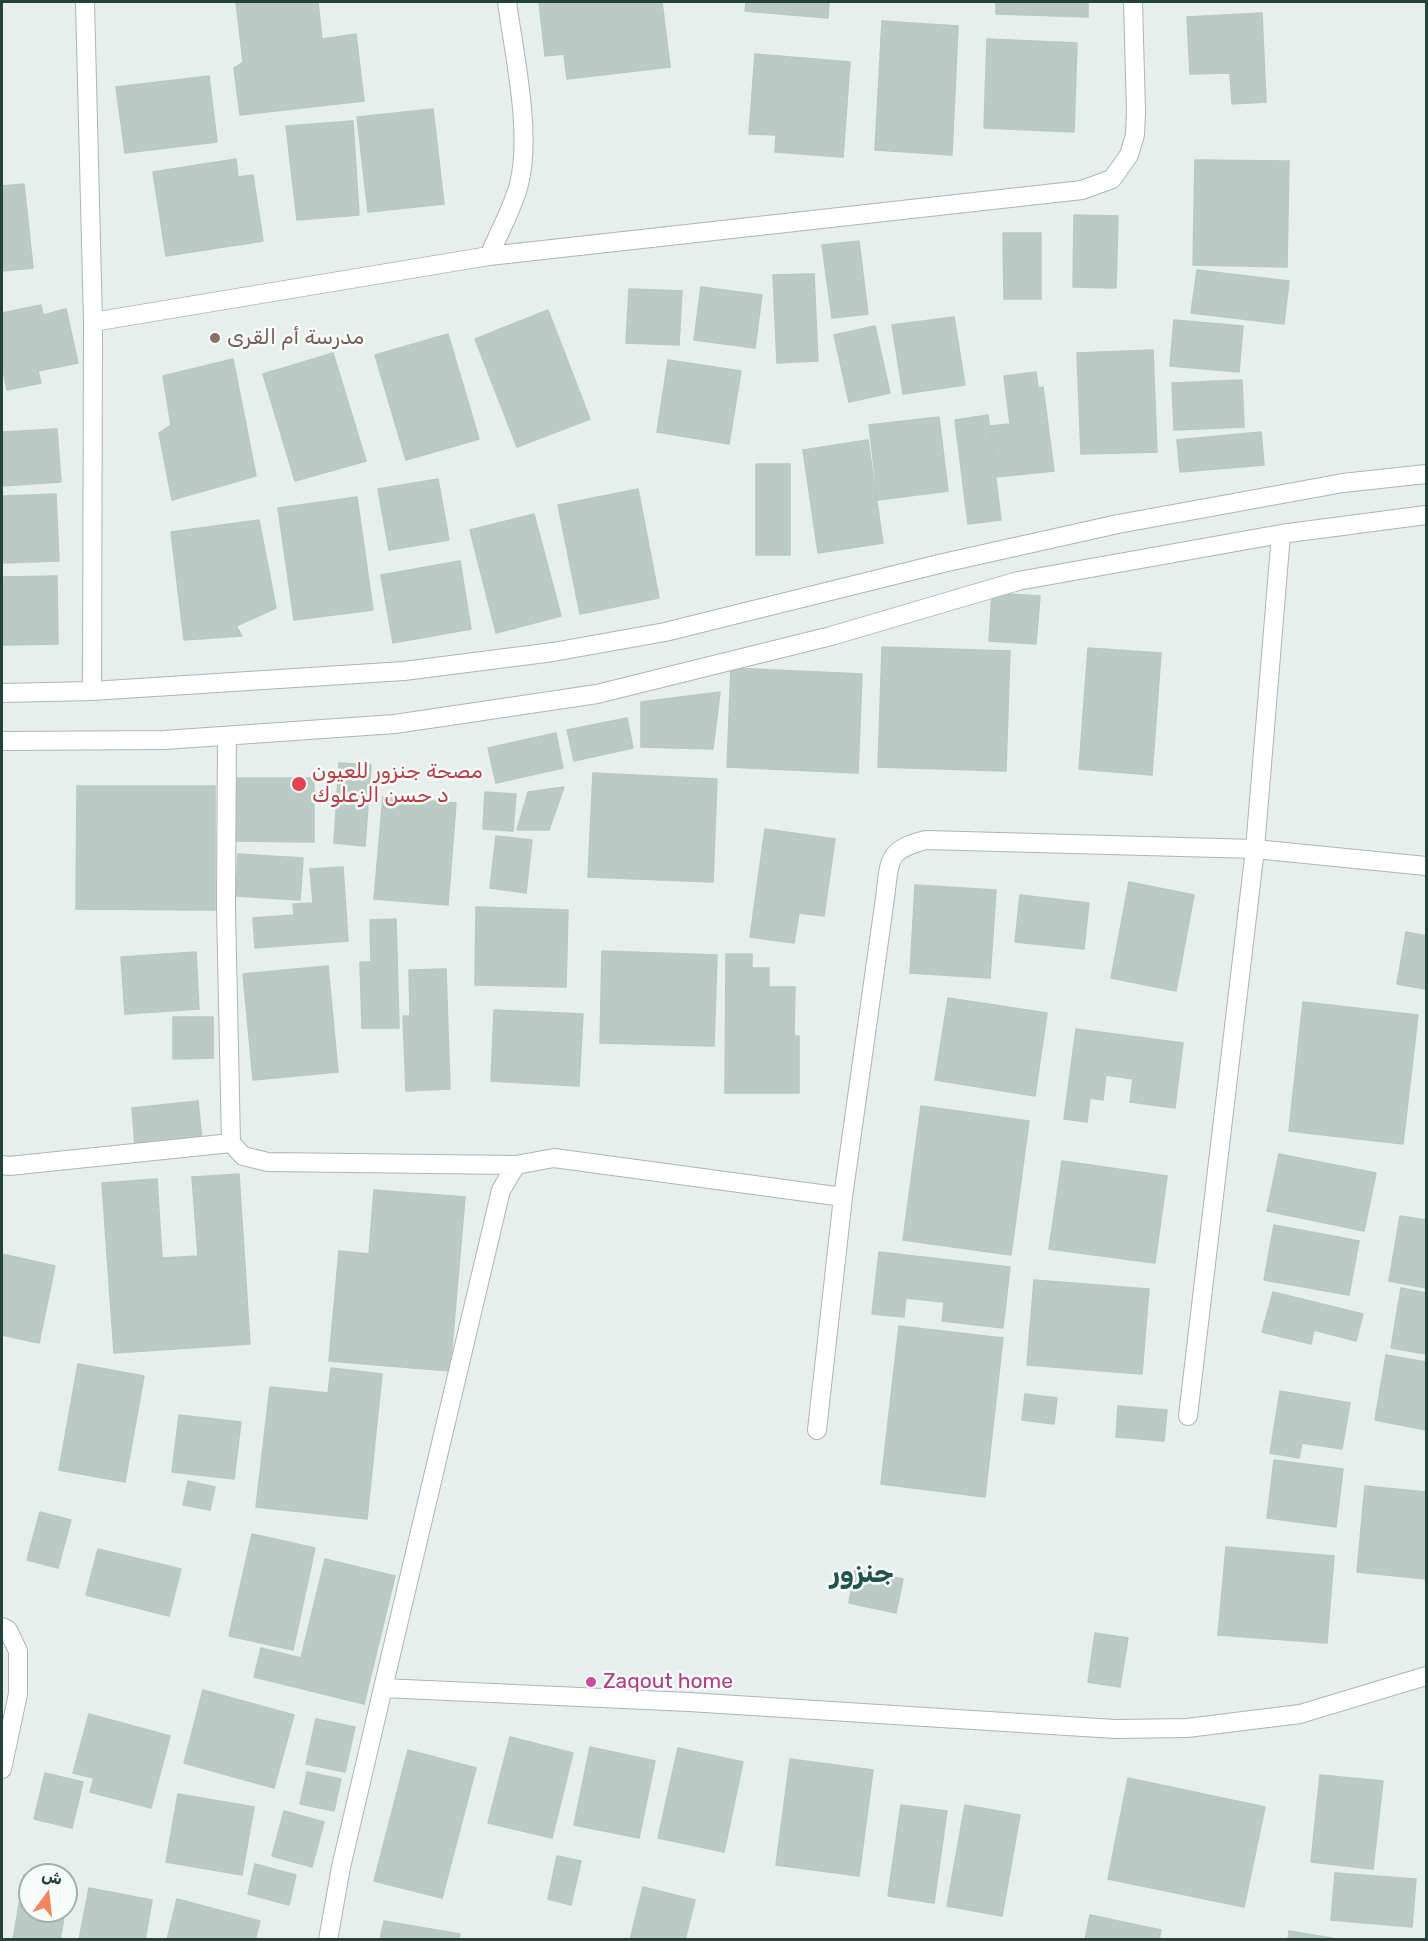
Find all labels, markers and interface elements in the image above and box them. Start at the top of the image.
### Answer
place label: مدرسة أم القرى [227,325,364,351]
marker: مدرسة أم القرى [208,331,222,345]
place label: مصحة جنزور للعيون د حسن الزعلوك [312,759,483,809]
marker: مصحة جنزور للعيون د حسن الزعلوك [290,775,308,793]
district label: جنزور [830,1558,894,1590]
place label: Zaqout home [603,1669,733,1695]
marker: Zaqout home [584,1675,598,1689]
north arrow [18,1863,78,1923]
text: ش [40,1865,65,1889]

